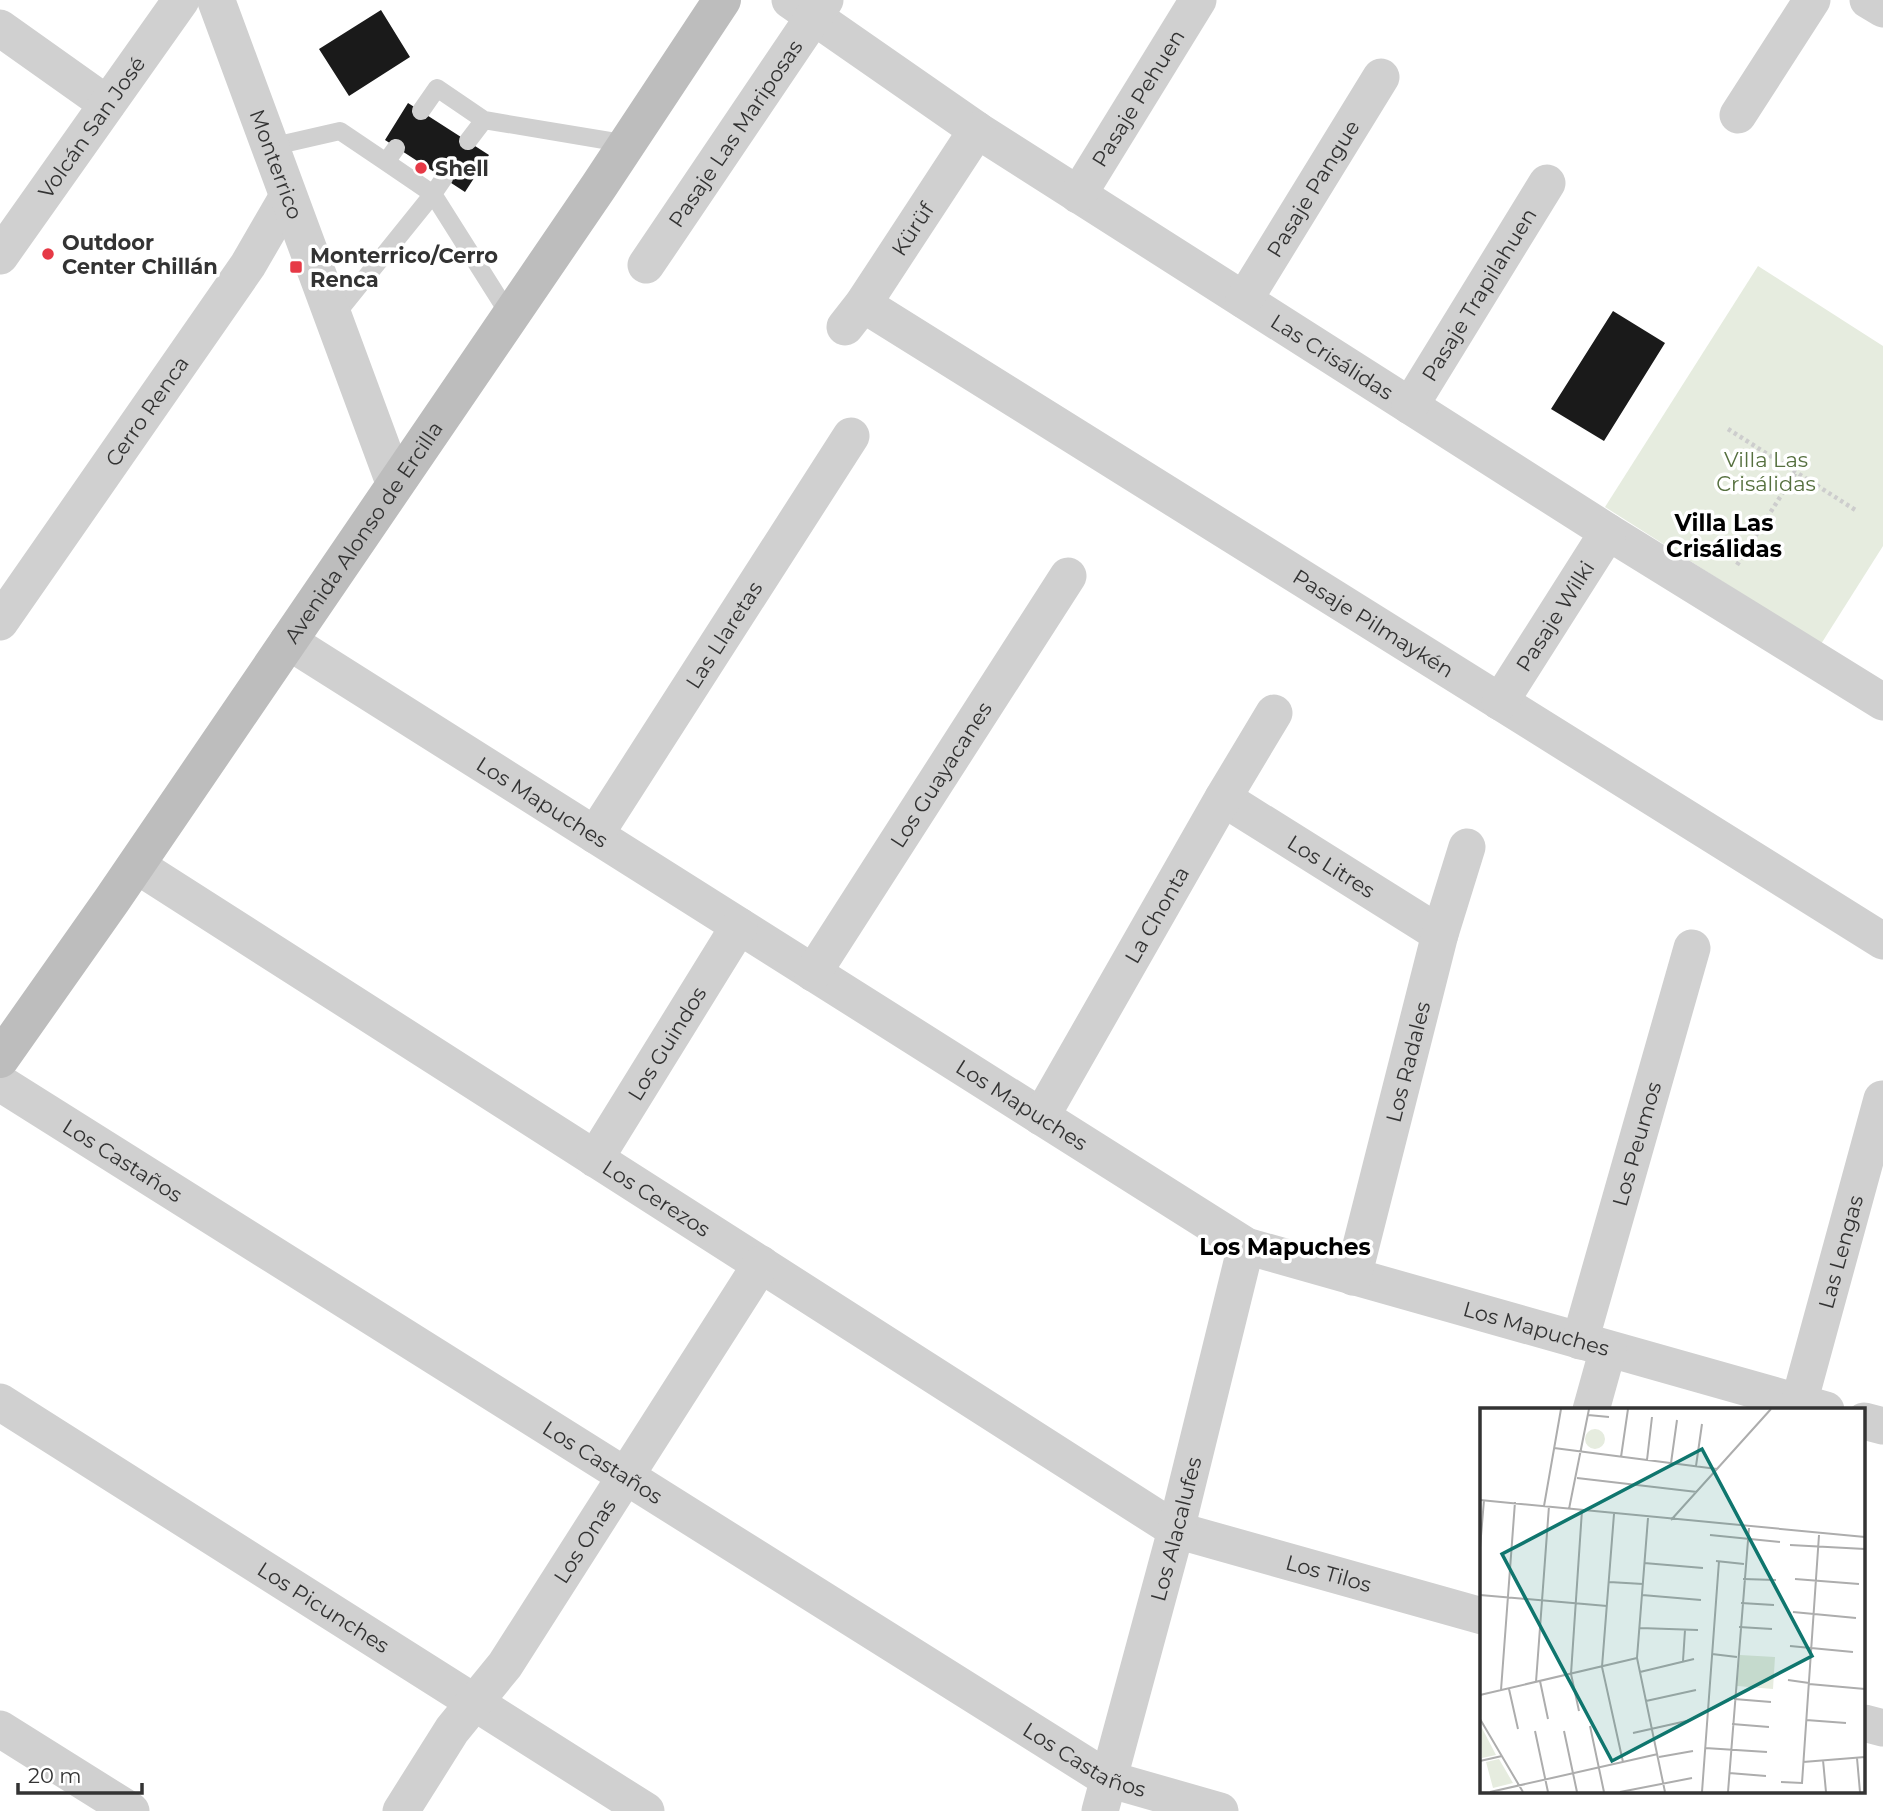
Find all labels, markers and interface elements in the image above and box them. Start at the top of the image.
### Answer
street label: Pasaje Pehuen [1086,25,1189,171]
street label: Pasaje Las Mariposas [663,35,807,232]
street label: Volcán San José [33,51,150,203]
street label: Monterrico [245,106,308,223]
street label: Pasaje Pangue [1261,115,1364,262]
place label: Shell [435,156,489,181]
marker: Shell [413,160,429,176]
street label: Kürüf [886,197,939,260]
street label: Pasaje Trapilahuen [1416,203,1541,386]
place label: Outdoor Center Chillán [62,230,218,279]
place label: Monterrico/Cerro Renca [310,243,498,292]
marker: Outdoor Center Chillán [40,246,56,262]
marker: Monterrico/Cerro Renca [288,259,304,275]
street label: Las Crisálidas [1266,308,1398,405]
street label: Cerro Renca [100,351,194,471]
street label: Avenida Alonso de Ercilla [279,416,447,648]
park label: Villa Las Crisálidas [1716,447,1816,496]
district label: Villa Las Crisálidas [1666,509,1782,563]
street label: Pasaje Wilki [1510,556,1599,676]
street label: Pasaje Pilmaykén [1289,563,1459,682]
street label: Las Llaretas [680,576,767,693]
street label: Los Guayacanes [885,697,997,852]
street label: Los Mapuches [472,751,613,853]
street label: Los Litres [1283,829,1380,903]
street label: La Chonta [1119,862,1194,967]
street label: Los Guindos [622,982,711,1105]
street label: Los Radales [1380,999,1435,1125]
street label: Los Mapuches [951,1054,1092,1155]
street label: Los Peumos [1607,1079,1666,1209]
street label: Los Castaños [58,1113,187,1207]
street label: Los Cerezos [598,1154,715,1242]
street label: Las Lengas [1813,1192,1868,1311]
district label: Los Mapuches [1199,1233,1371,1261]
street label: Los Mapuches [1461,1296,1613,1361]
inset map [1480,1408,1866,1794]
street label: Los Castaños [538,1415,667,1509]
street label: Los Alacalufes [1145,1454,1206,1604]
street label: Los Onas [548,1494,621,1588]
street label: Los Tilos [1283,1549,1374,1597]
street label: Los Picunches [253,1556,394,1658]
street label: Los Castaños [1019,1716,1149,1802]
scale bar [18,1752,142,1796]
text: 20 m [28,1763,82,1788]

